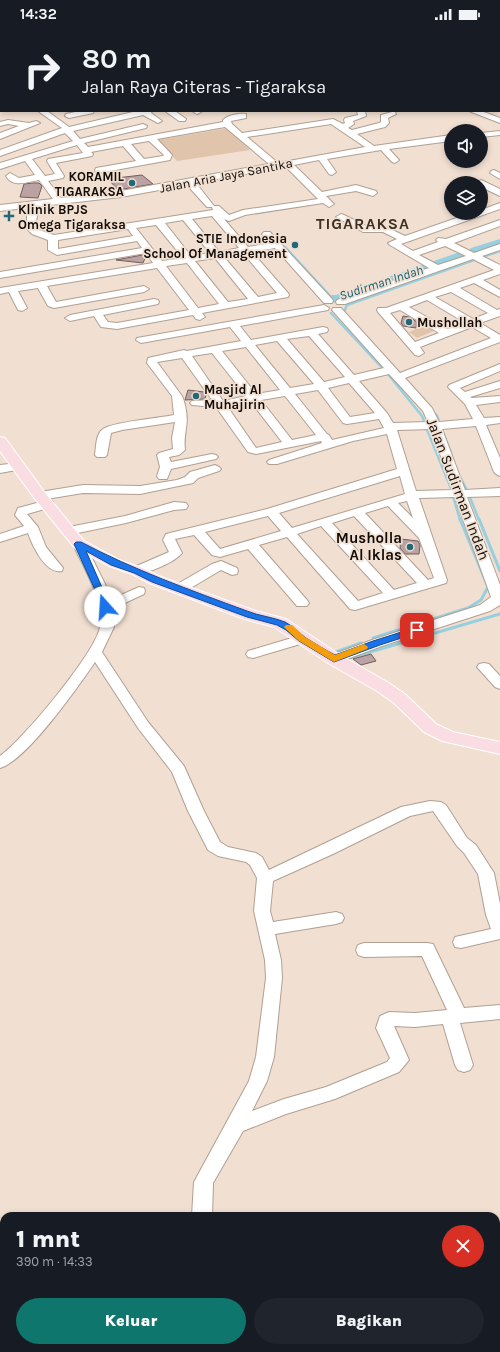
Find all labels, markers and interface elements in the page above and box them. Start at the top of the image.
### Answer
text: 14:32 [20,5,57,23]
text: 80 m [82,42,151,75]
icon: right [16,44,68,96]
text: Jalan Raya Citeras - Tigaraksa [82,76,326,98]
map controls [444,124,488,220]
button: sound [444,124,488,168]
street label: Jalan Aria Jaya Santika [158,155,294,196]
place label: KORAMIL TIGARAKSA [55,169,125,199]
button: layers [444,176,488,220]
marker: KORAMIL TIGARAKSA [127,178,137,188]
place label: Klinik BPJS Omega Tigaraksa [18,202,126,232]
marker: Klinik BPJS Omega Tigaraksa [3,210,15,222]
district label: TIGARAKSA [316,214,410,233]
place label: STIE Indonesia School Of Management [143,231,287,261]
marker: STIE Indonesia School Of Management [290,240,300,250]
water label: Sudirman Indah [337,262,425,303]
place label: Mushollah [417,315,482,330]
marker: Mushollah [404,317,414,327]
place label: Masjid Al Muhajirin [204,382,265,412]
marker: Masjid Al Muhajirin [191,391,201,401]
street label: Jalan Sudirman Indah [423,415,493,563]
place label: Musholla Al Iklas [336,529,402,564]
marker: Musholla Al Iklas [405,542,415,552]
position arrow [84,586,126,628]
pin [400,613,434,647]
icon: arrive [406,619,428,641]
text: 1 mnt [16,1225,80,1253]
button: close [442,1225,484,1267]
text: 390 m · 14:33 [16,1254,93,1269]
button: Keluar [16,1298,246,1344]
button: Bagikan [254,1298,484,1344]

